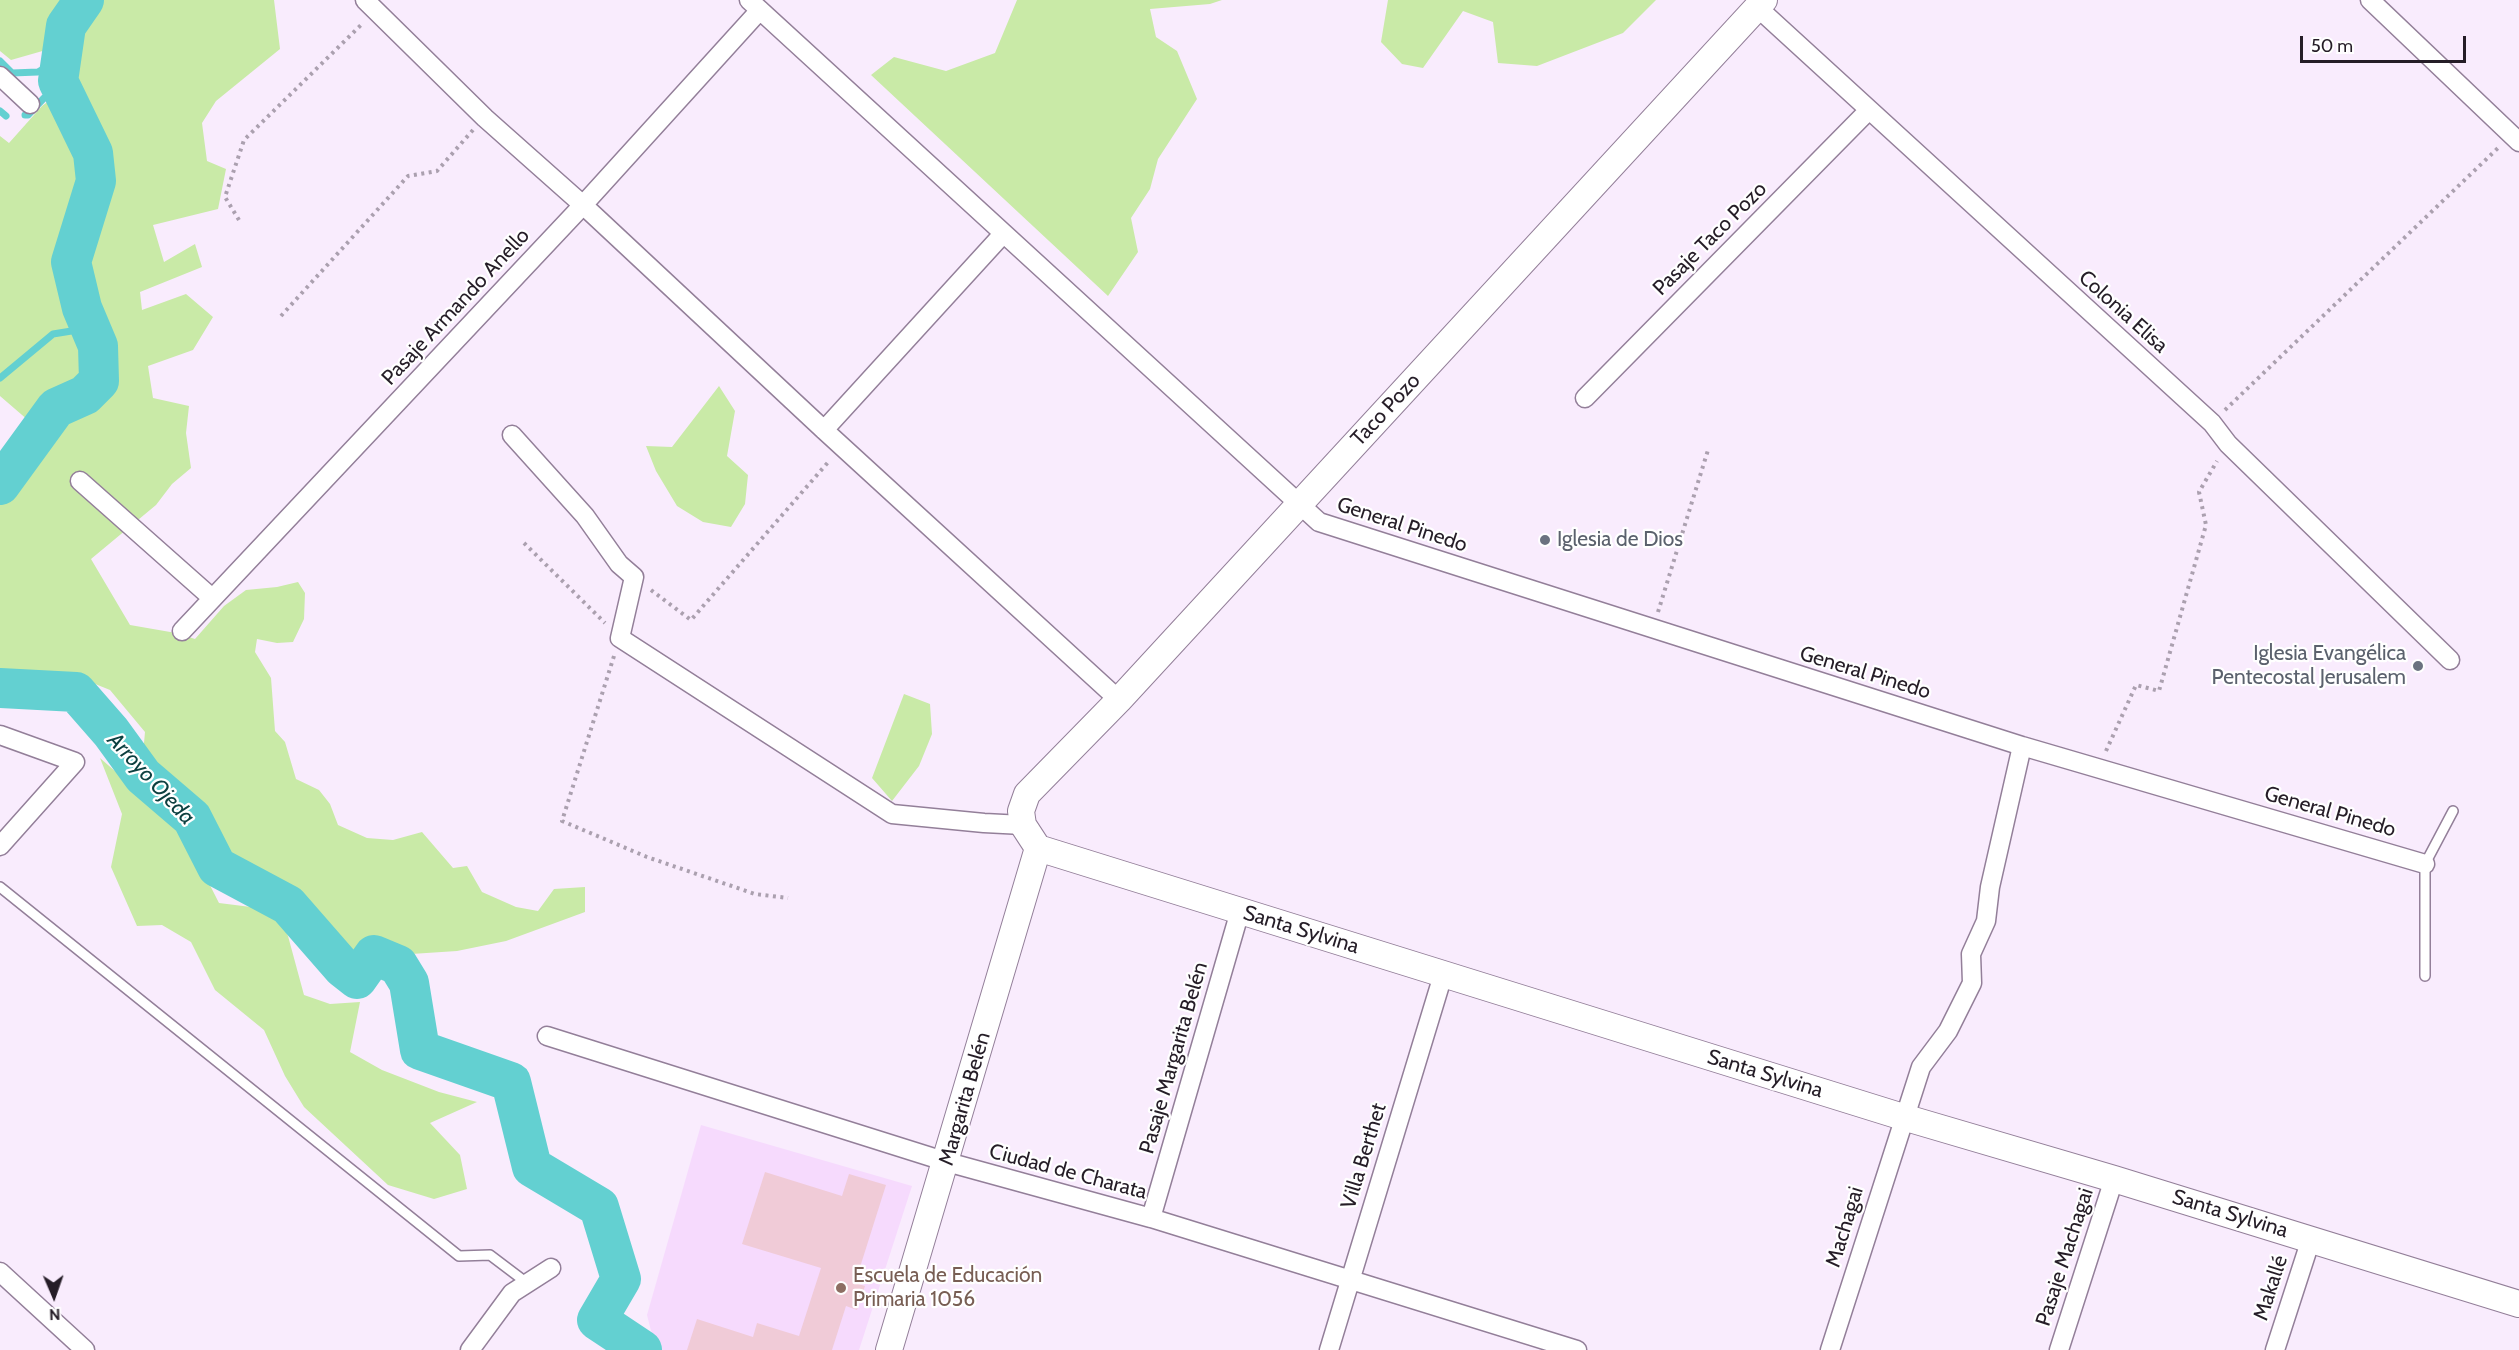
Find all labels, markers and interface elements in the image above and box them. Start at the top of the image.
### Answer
scale bar [2303,24,2470,62]
text: 50 m [2311,35,2353,57]
street label: Pasaje Taco Pozo [1648,177,1772,301]
street label: Pasaje Armando Anello [377,223,535,391]
street label: Colonia Elisa [2073,265,2173,359]
street label: Taco Pozo [1346,369,1426,451]
street label: General Pinedo [1334,492,1470,558]
place label: Iglesia de Dios [1557,527,1683,553]
marker: Iglesia de Dios [1538,533,1552,547]
street label: General Pinedo [1797,641,1933,705]
place label: Iglesia Evangélica Pentecostal Jerusalem [2211,641,2406,691]
marker: Iglesia Evangélica Pentecostal Jerusalem [2411,659,2425,673]
water label: Arroyo Ojeda [102,727,200,831]
street label: General Pinedo [2261,781,2399,843]
street label: Santa Sylvina [1240,900,1362,960]
street label: Pasaje Margarita Belén [1135,959,1213,1157]
street label: Margarita Belén [934,1029,996,1169]
street label: Santa Sylvina [1704,1044,1826,1104]
street label: Villa Berthet [1336,1100,1392,1212]
street label: Ciudad de Charata [986,1139,1150,1205]
street label: Machagai [1821,1184,1869,1270]
street label: Santa Sylvina [2169,1184,2291,1244]
street label: Pasaje Machagai [2031,1185,2099,1329]
street label: Makallé [2249,1252,2293,1324]
place label: Escuela de Educación Primaria 1056 [853,1263,1042,1313]
north arrow [24,1266,84,1326]
marker: Escuela de Educación Primaria 1056 [834,1281,848,1295]
text: N [49,1305,61,1324]

